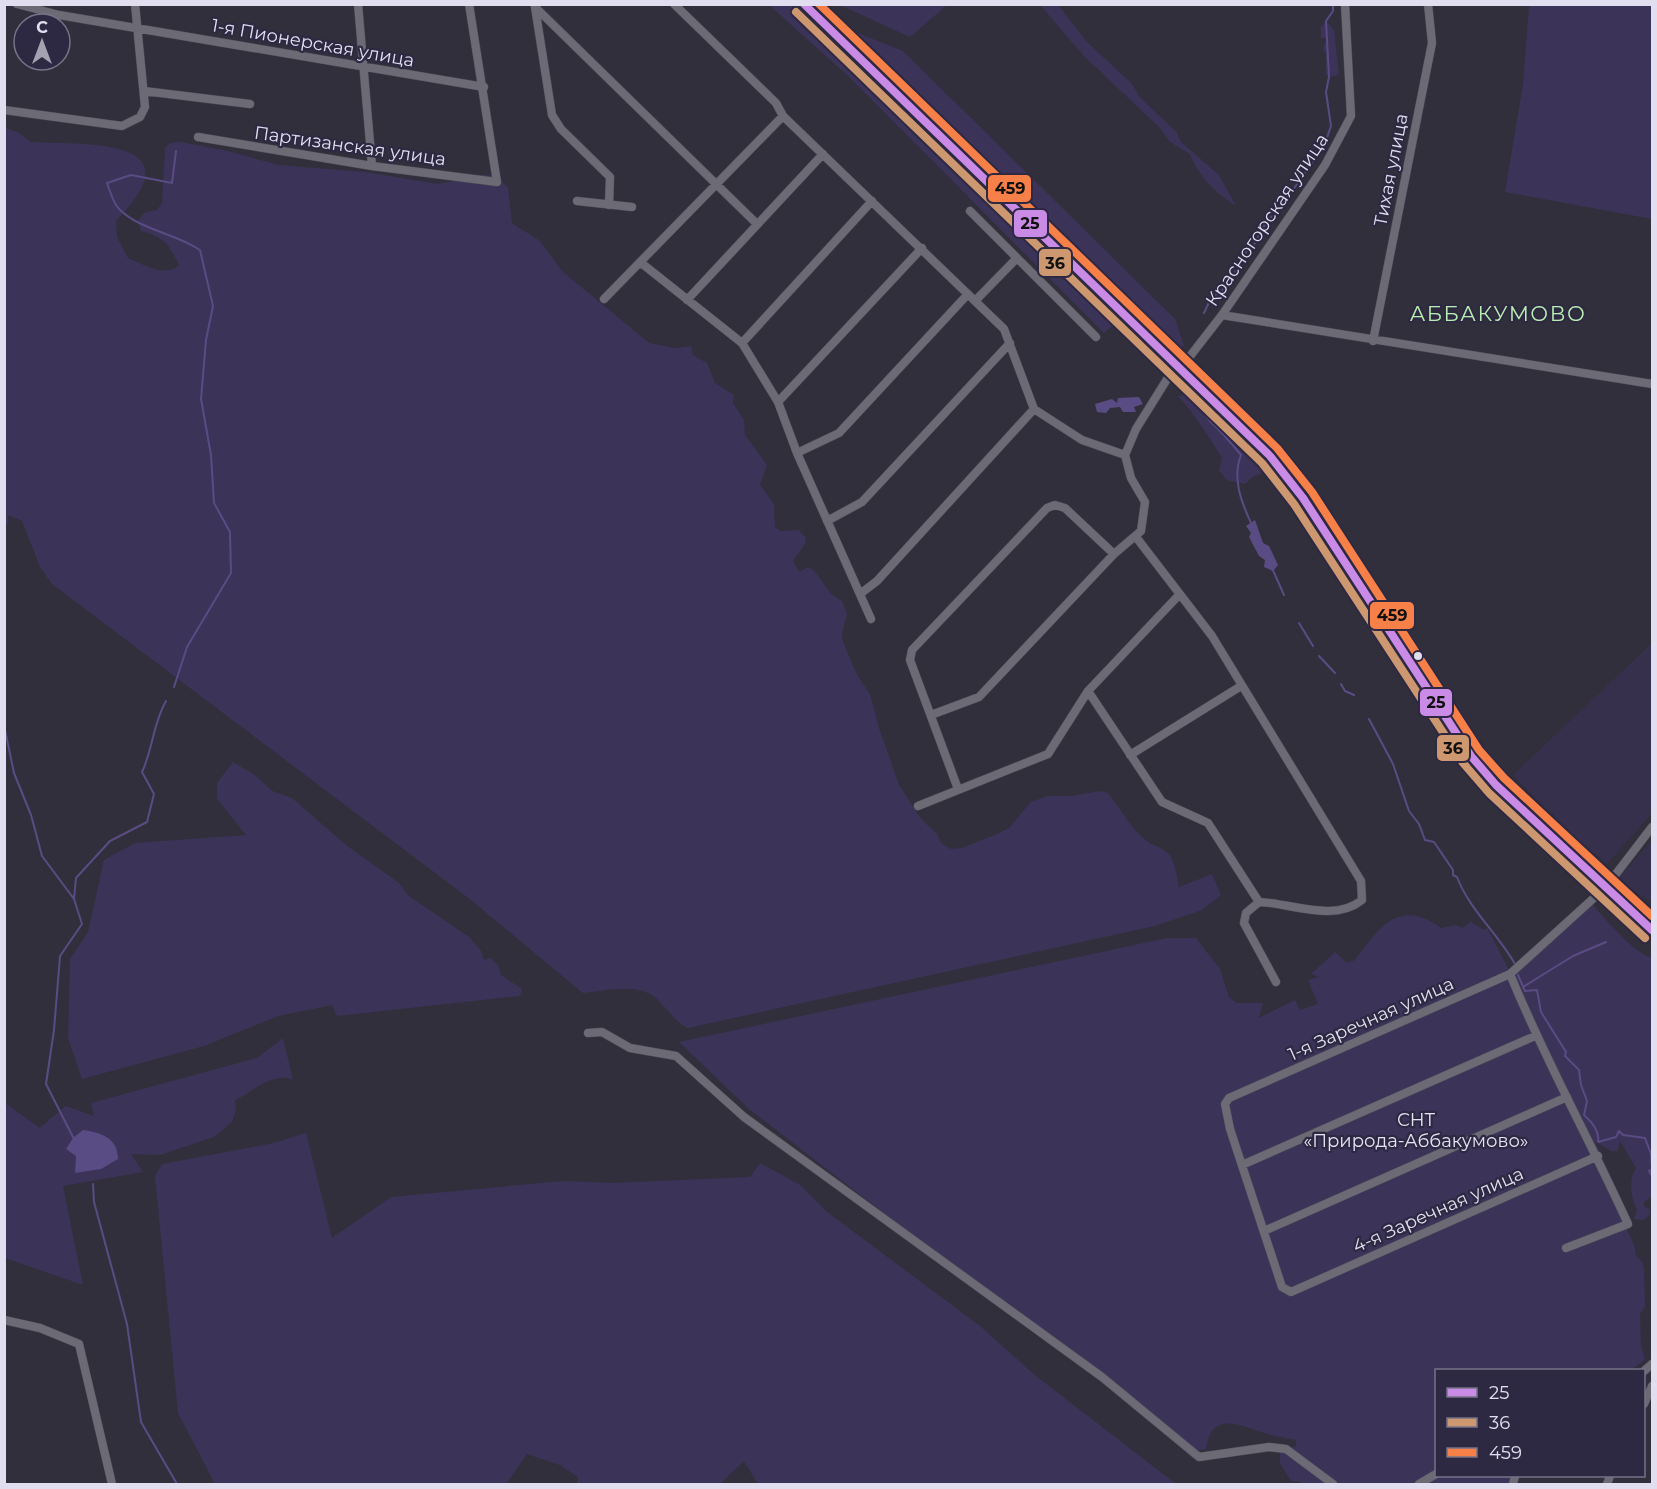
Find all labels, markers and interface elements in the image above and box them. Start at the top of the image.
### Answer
north arrow [12,12,72,72]
street label: 1-я Пионерская улица [210,14,416,72]
text: С [36,18,48,37]
street label: Тихая улица [1369,112,1413,228]
street label: Партизанская улица [253,122,447,170]
street label: Красногорская улица [1201,129,1333,311]
line badge: 459 [987,174,1032,203]
text: 459 [995,179,1025,198]
line badge: 25 [1013,209,1048,238]
text: 25 [1021,214,1040,233]
line badge: 36 [1038,248,1072,277]
text: 36 [1044,254,1065,273]
district label: АББАКУМОВО [1410,301,1586,326]
line badge: 459 [1369,601,1415,630]
text: 459 [1377,606,1407,625]
unlabelled marker [1412,650,1424,662]
line badge: 25 [1419,688,1453,717]
text: 25 [1427,693,1446,712]
line badge: 36 [1436,734,1470,762]
text: 36 [1442,739,1463,758]
street label: 1-я Заречная улица [1285,973,1457,1065]
park label: СНТ «Природа-Аббакумово» [1304,1109,1528,1152]
street label: 4-я Заречная улица [1349,1162,1527,1258]
legend [1435,1369,1645,1477]
text: 25 [1489,1382,1509,1404]
text: 36 [1489,1412,1510,1434]
text: 459 [1489,1442,1522,1464]

